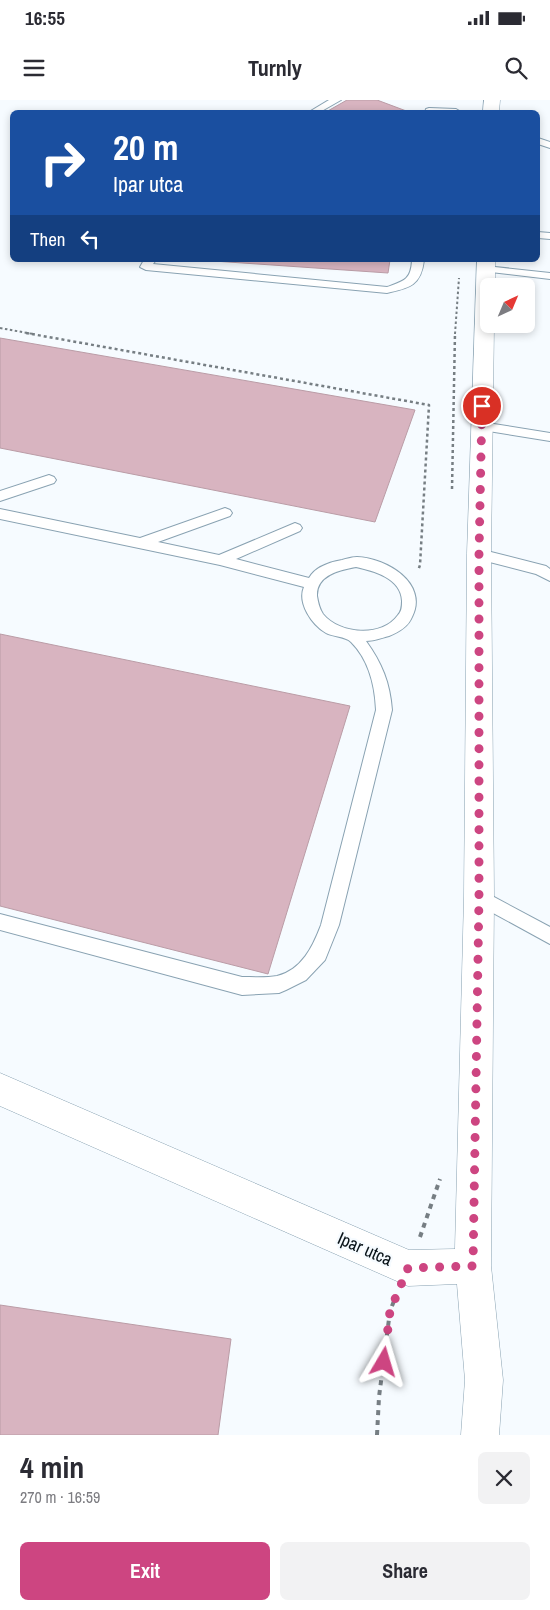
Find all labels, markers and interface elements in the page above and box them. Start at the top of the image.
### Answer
text: 16:55 [25,5,65,31]
text: Turnly [248,53,302,83]
icon: menu [20,54,48,82]
icon: search [502,54,530,82]
text: 20 m [113,124,178,171]
icon: right [30,130,95,195]
text: Ipar utca [113,169,183,199]
icon: left [76,225,104,253]
text: Then [30,226,66,252]
north arrow [480,278,535,332]
map controls [480,278,535,333]
pin [461,385,503,427]
icon: arrive [468,392,496,420]
street label: Ipar utca [334,1225,397,1272]
position arrow [357,1335,409,1387]
text: 4 min [20,1447,84,1487]
button: close [478,1452,530,1504]
text: 270 m · 16:59 [20,1486,100,1508]
button: Exit [20,1542,270,1600]
button: Share [280,1542,530,1600]

